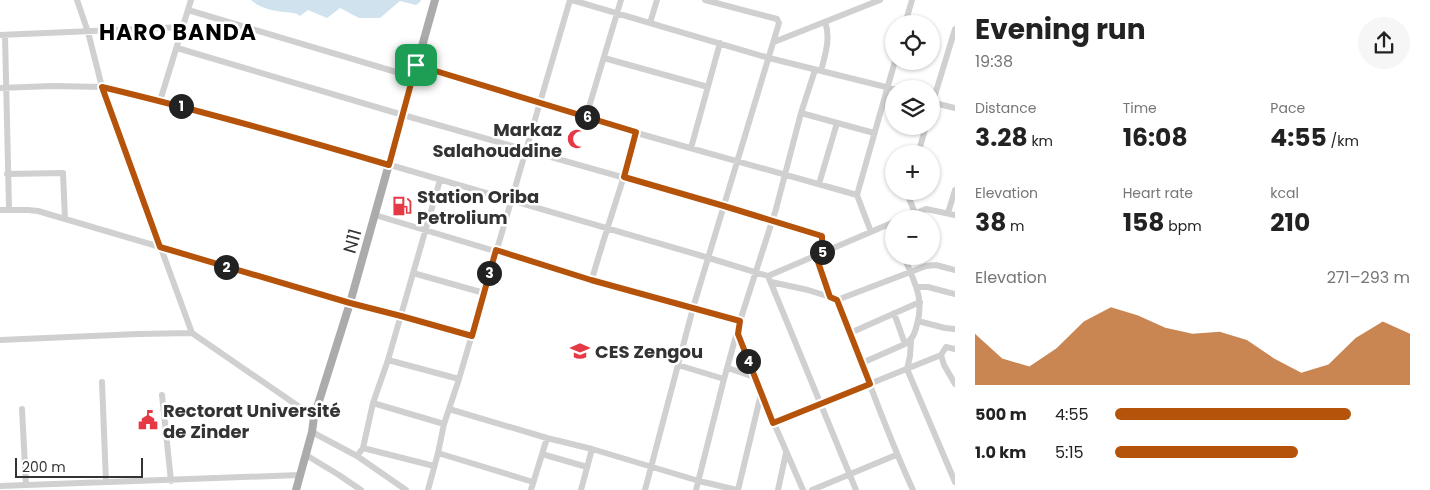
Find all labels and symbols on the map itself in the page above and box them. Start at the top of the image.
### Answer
district label: HARO BANDA [99,17,257,48]
pin [395,44,437,86]
pin: 1 [168,94,194,118]
pin: 6 [574,104,600,130]
place label: Markaz Salahouddine [432,117,562,163]
mosque icon: Markaz Salahouddine [566,128,588,150]
place label: Station Oriba Petrolium [417,184,539,230]
fuel station icon: Station Oriba Petrolium [391,195,413,217]
street label: N11 [337,226,367,256]
pin: 5 [810,240,834,264]
pin: 2 [214,254,238,280]
pin: 3 [476,260,502,286]
place label: CES Zengou [595,339,703,364]
school or university icon: CES Zengou [569,340,591,362]
pin: 4 [736,348,760,374]
place label: Rectorat Université de Zinder [163,398,340,444]
public building icon: Rectorat Université de Zinder [137,409,159,431]
scale bar [15,455,142,478]

